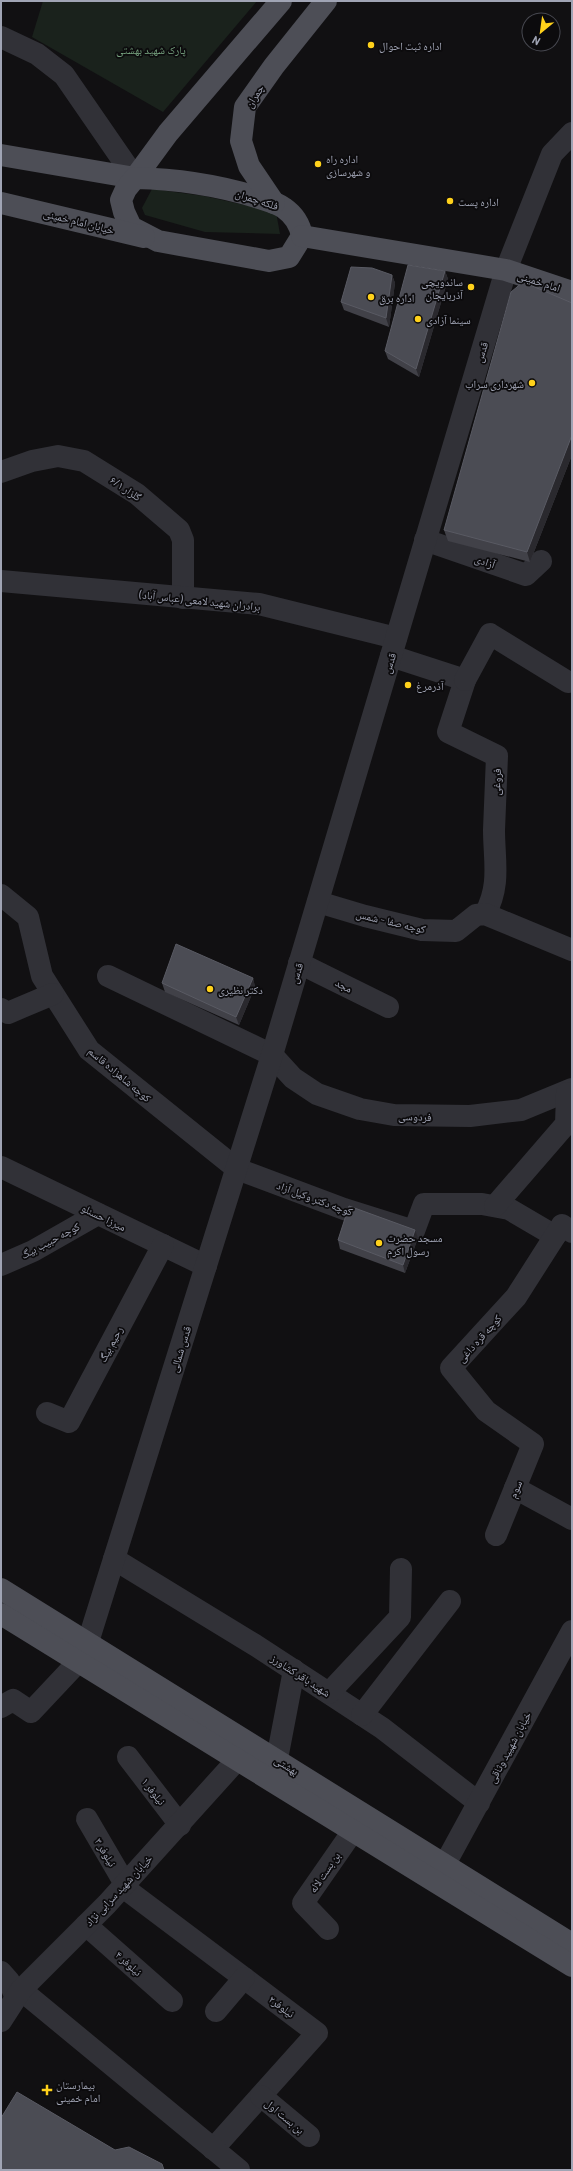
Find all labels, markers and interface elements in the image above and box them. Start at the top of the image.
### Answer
north arrow [521,12,561,52]
text: N [530,34,542,49]
place label: اداره ثبت احوال [379,39,442,53]
marker: اداره ثبت احوال [366,40,376,50]
park label: پارک شهید بهشتی [116,43,186,57]
street label: چمران [242,82,267,111]
place label: اداره راه و شهرسازی [326,152,370,179]
marker: اداره راه و شهرسازی [313,159,323,169]
street label: فلکه چمران [233,186,281,213]
place label: اداره پست [458,195,499,209]
marker: اداره پست [445,196,455,206]
street label: خیابان امام خمینی [42,206,116,237]
street label: امام خمینی [516,268,562,295]
place label: ساندویچی آذربایجان [421,275,463,302]
marker: ساندویچی آذربایجان [466,282,476,292]
place label: اداره برق [379,291,414,305]
marker: اداره برق [366,292,376,302]
place label: سینما آزادی [426,313,471,327]
marker: سینما آزادی [413,314,423,324]
street label: قدس [472,340,491,364]
place label: شهرداری سراب [465,377,524,391]
marker: شهرداری سراب [527,378,537,388]
street label: گلزار ۶/۱ [108,473,145,503]
street label: آزادی [473,551,497,572]
street label: برادران شهید لامعی (عباس آباد) [138,587,261,614]
street label: قدس [380,651,399,675]
place label: آذرمرغ [416,679,444,693]
marker: آذرمرغ [403,680,413,690]
street label: فروغی [489,768,504,796]
street label: کوچه صفا - شمس [355,907,428,936]
street label: قدس [287,961,306,985]
street label: مجد [333,975,355,995]
place label: دکتر نظیری [218,983,263,997]
marker: دکتر نظیری [205,984,215,994]
street label: کوچه شاهزاده قاسم [85,1044,154,1106]
street label: فردوسی [398,1109,432,1124]
street label: کوچه دکتر وکیل آزاد [275,1178,355,1219]
street label: میرزا حسنلو [80,1201,128,1233]
street label: کوچه حبیب بیگ [18,1219,82,1262]
place label: مسجد حضرت رسول اکرم [387,1231,443,1258]
marker: مسجد حضرت رسول اکرم [374,1238,384,1248]
street label: کوچه قره داغی [454,1311,505,1365]
street label: رحیم بیگ [95,1324,127,1365]
street label: قدس شمالی [167,1324,194,1374]
street label: سوم [506,1478,525,1500]
street label: شهید باقر کشاورز [268,1650,333,1699]
street label: خیابان شهیید وثاقی [485,1709,534,1785]
street label: بهشتی [272,1753,301,1778]
street label: نیلوفر ۱ [139,1775,169,1807]
street label: نیلوفر ۳ [92,1835,120,1869]
street label: بن بست لاله [306,1849,343,1895]
street label: خیابان شهید سرابی نژاد [82,1852,155,1929]
street label: نیلوفر ۴ [113,1948,145,1978]
street label: نیلوفر۲ [266,1992,297,2020]
place label: بیمارستان امام خمینی [56,2078,100,2105]
marker: بیمارستان امام خمینی [41,2084,53,2096]
street label: بن بست اول [262,2096,307,2137]

